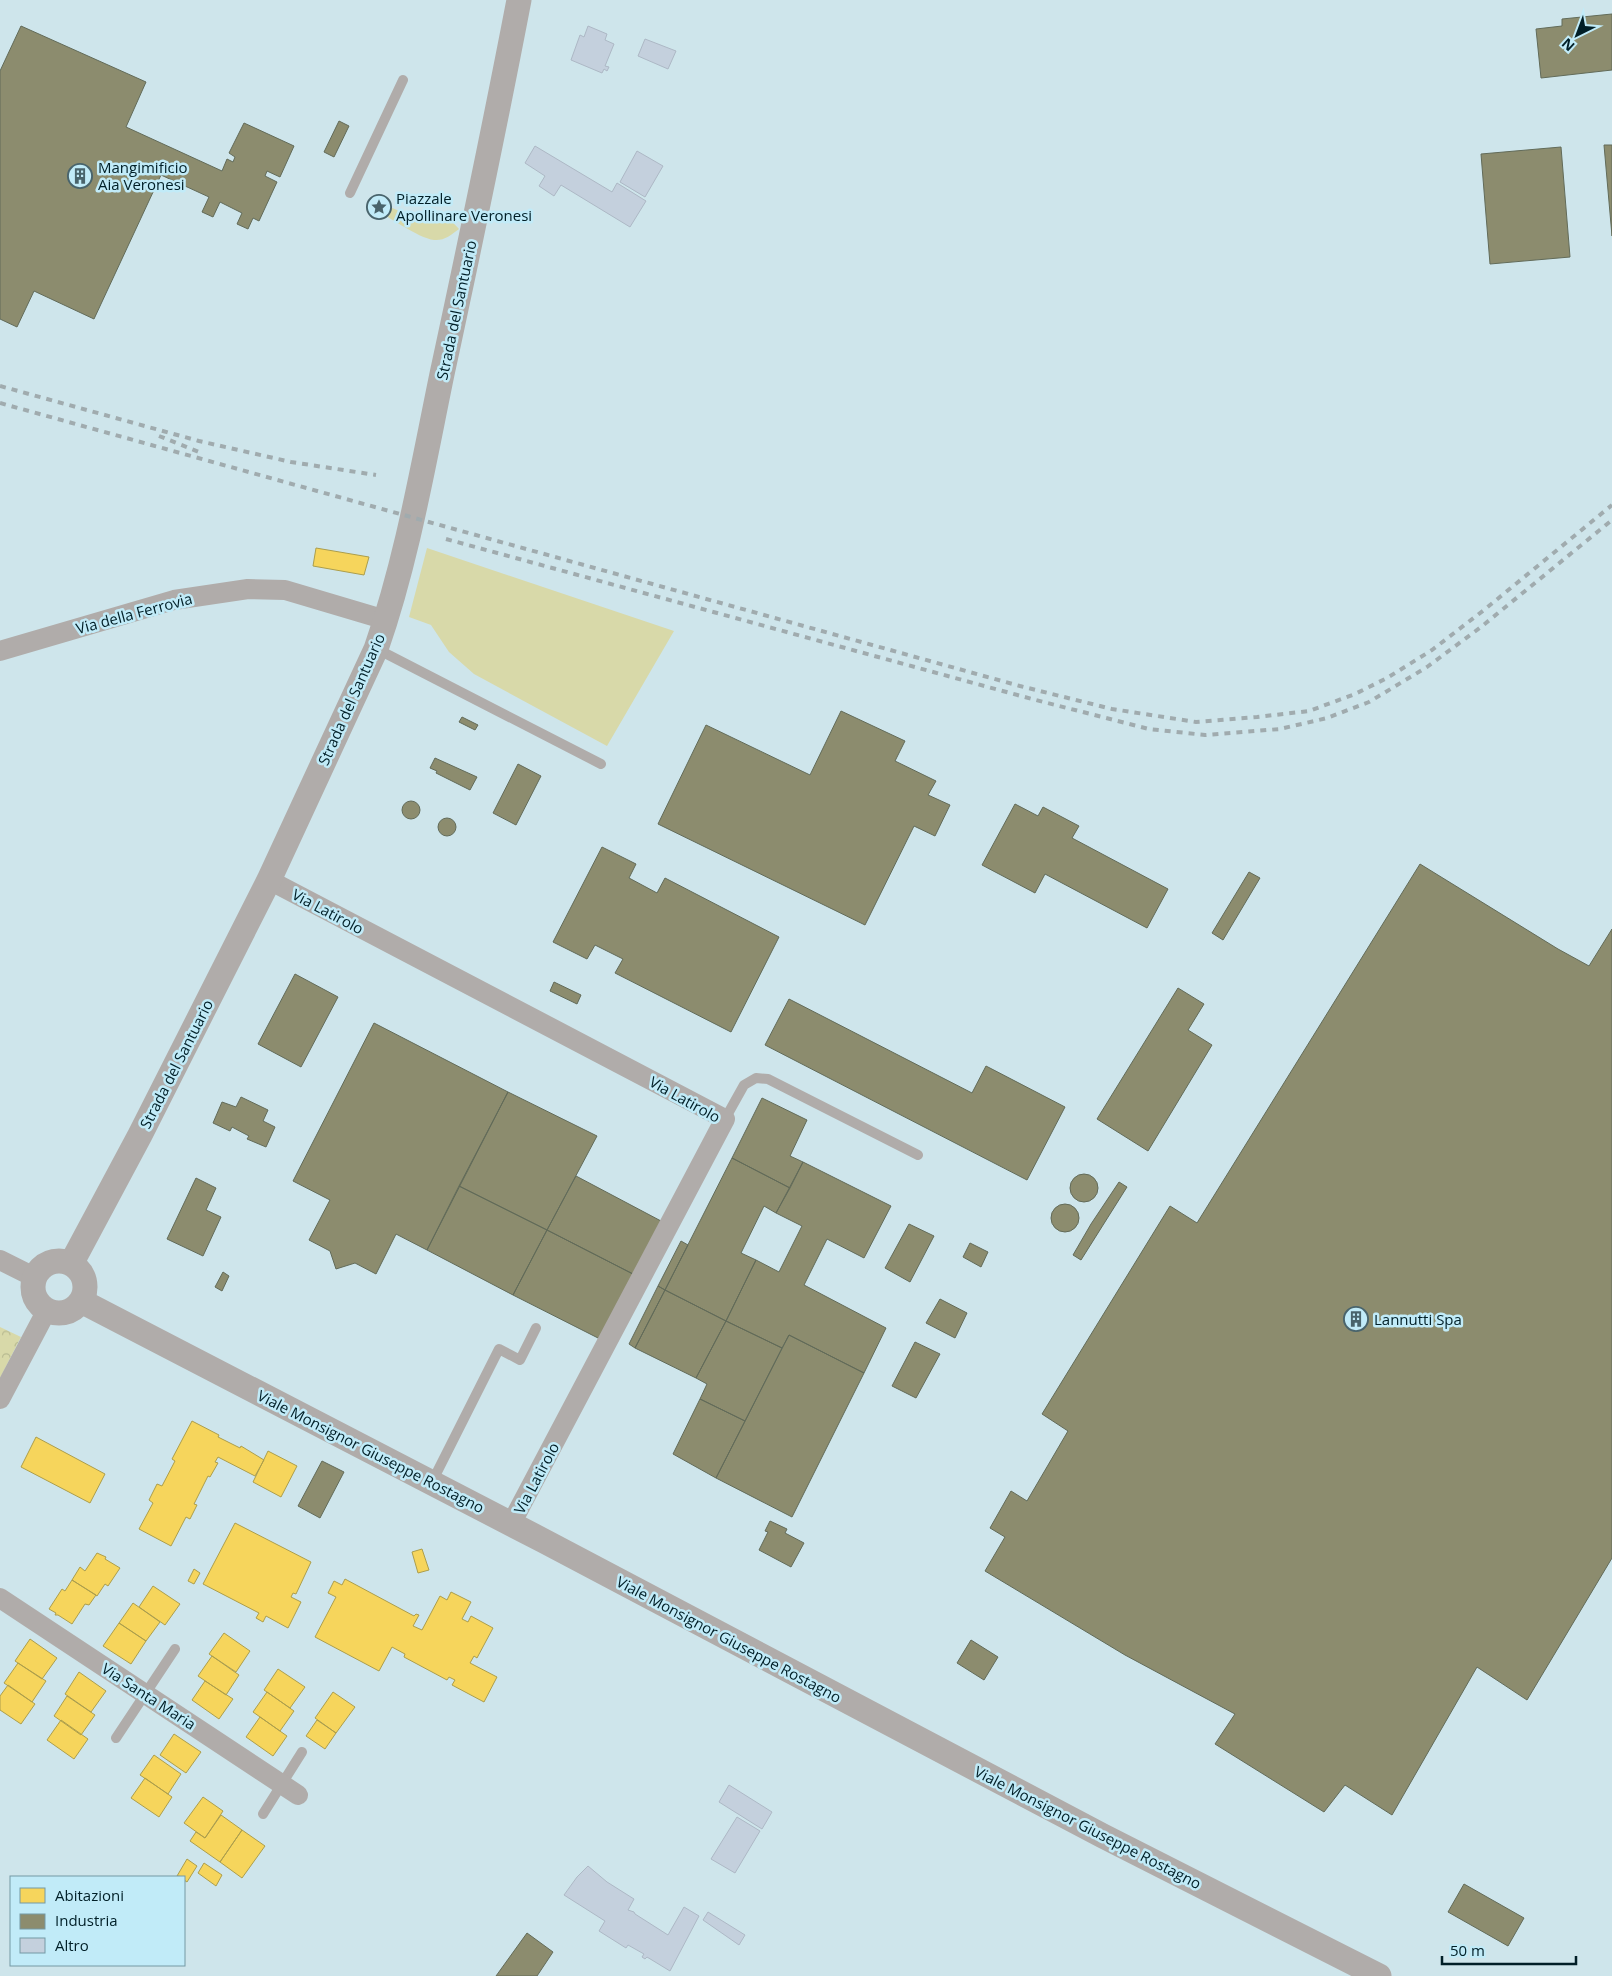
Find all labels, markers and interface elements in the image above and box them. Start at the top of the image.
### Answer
north arrow [1552,10,1602,60]
text: N [1557,34,1579,56]
place label: Mangimificio Aia Veronesi [98,157,187,194]
building icon: Mangimificio Aia Veronesi [67,163,93,189]
place label: Piazzale Apollinare Veronesi [396,188,532,225]
place icon: Piazzale Apollinare Veronesi [366,194,392,220]
street label: Strada del Santuario [431,238,481,382]
street label: Via della Ferrovia [74,588,194,638]
street label: Strada del Santuario [313,630,389,768]
street label: Via Latirolo [289,884,367,938]
street label: Strada del Santuario [135,996,217,1132]
street label: Via Latirolo [646,1071,724,1127]
building icon: Lannutti Spa [1343,1306,1369,1332]
place label: Lannutti Spa [1374,1309,1462,1329]
street label: Viale Monsignor Giuseppe Rostagno [254,1385,488,1517]
street label: Via Latirolo [509,1439,563,1517]
street label: Viale Monsignor Giuseppe Rostagno [613,1571,845,1707]
street label: Via Santa Maria [98,1658,200,1734]
street label: Viale Monsignor Giuseppe Rostagno [971,1761,1205,1893]
legend [10,1876,185,1966]
text: Abitazioni [55,1885,124,1905]
text: Industria [55,1910,118,1930]
scale bar [1442,1934,1576,1966]
text: Altro [55,1935,89,1955]
text: 50 m [1450,1940,1485,1960]

